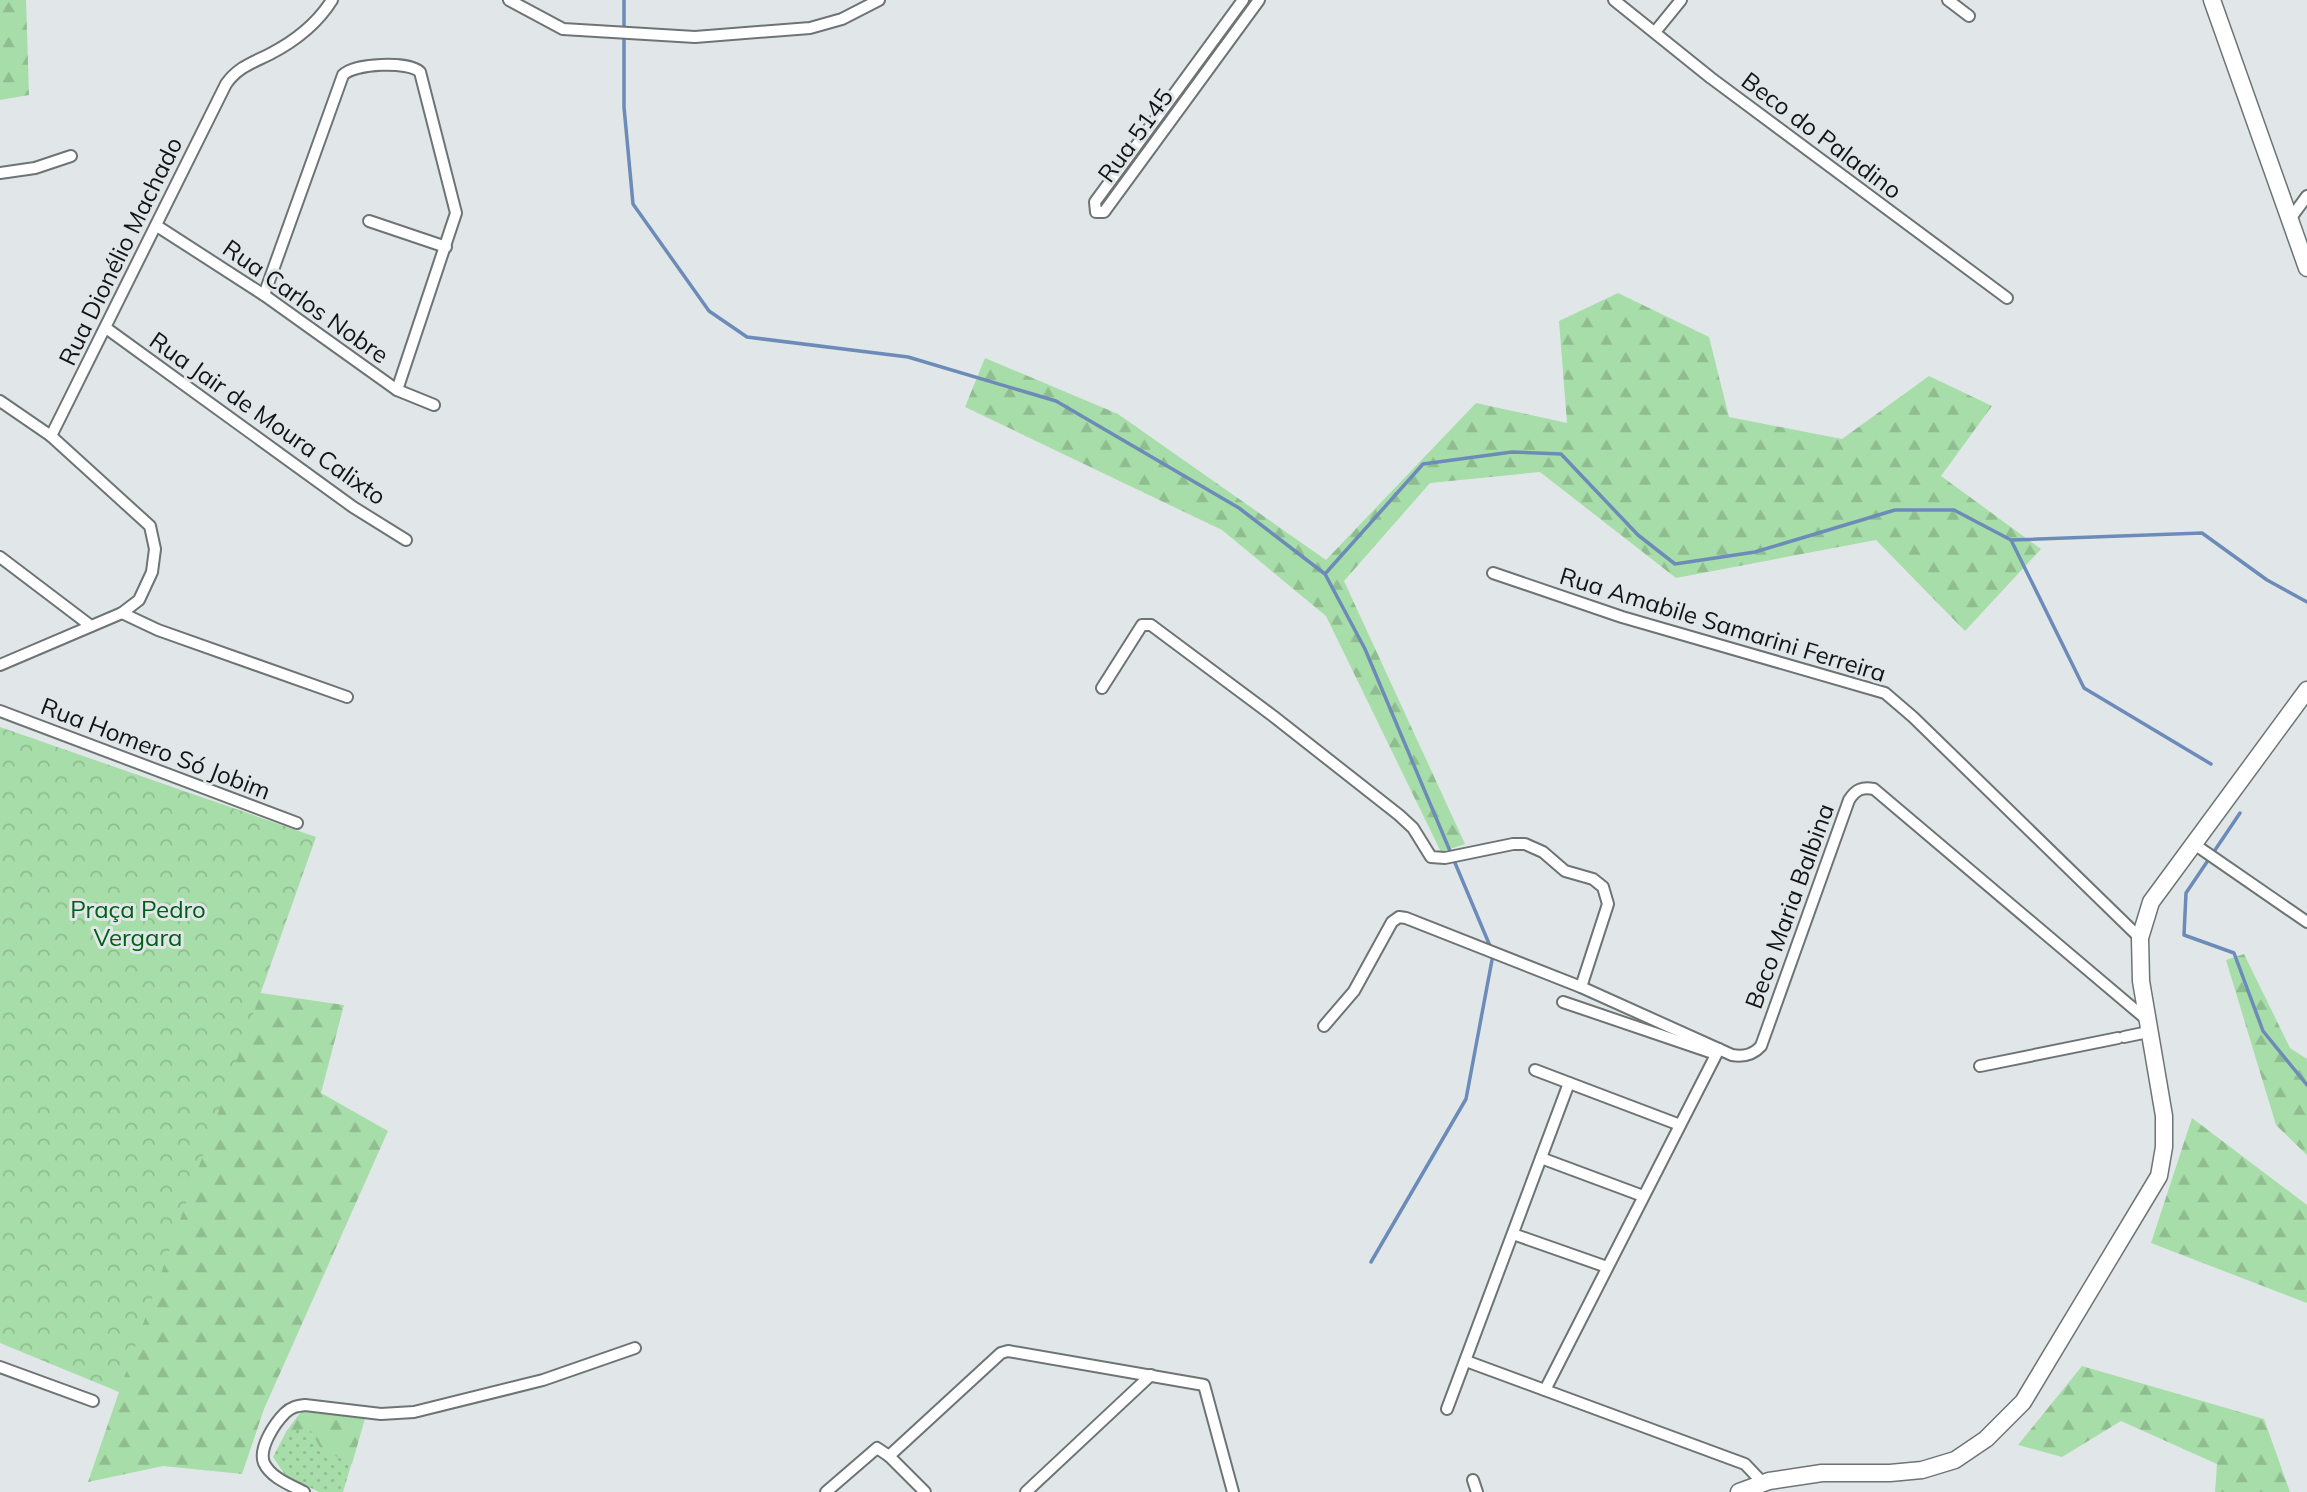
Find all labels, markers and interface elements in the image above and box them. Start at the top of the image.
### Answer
street label: Beco do Paladino [1736,65,1908,205]
street label: Rua 5145 [1091,82,1179,188]
street label: Rua Dionélio Machado [52,132,188,370]
street label: Rua Carlos Nobre [217,233,395,369]
street label: Rua Jair de Moura Calixto [144,325,392,511]
street label: Rua Amabile Samarini Ferreira [1556,560,1890,688]
street label: Rua Homero Só Jobim [37,690,275,806]
street label: Beco Maria Balbina [1738,799,1840,1013]
park label: Praça Pedro Vergara [70,894,206,952]

